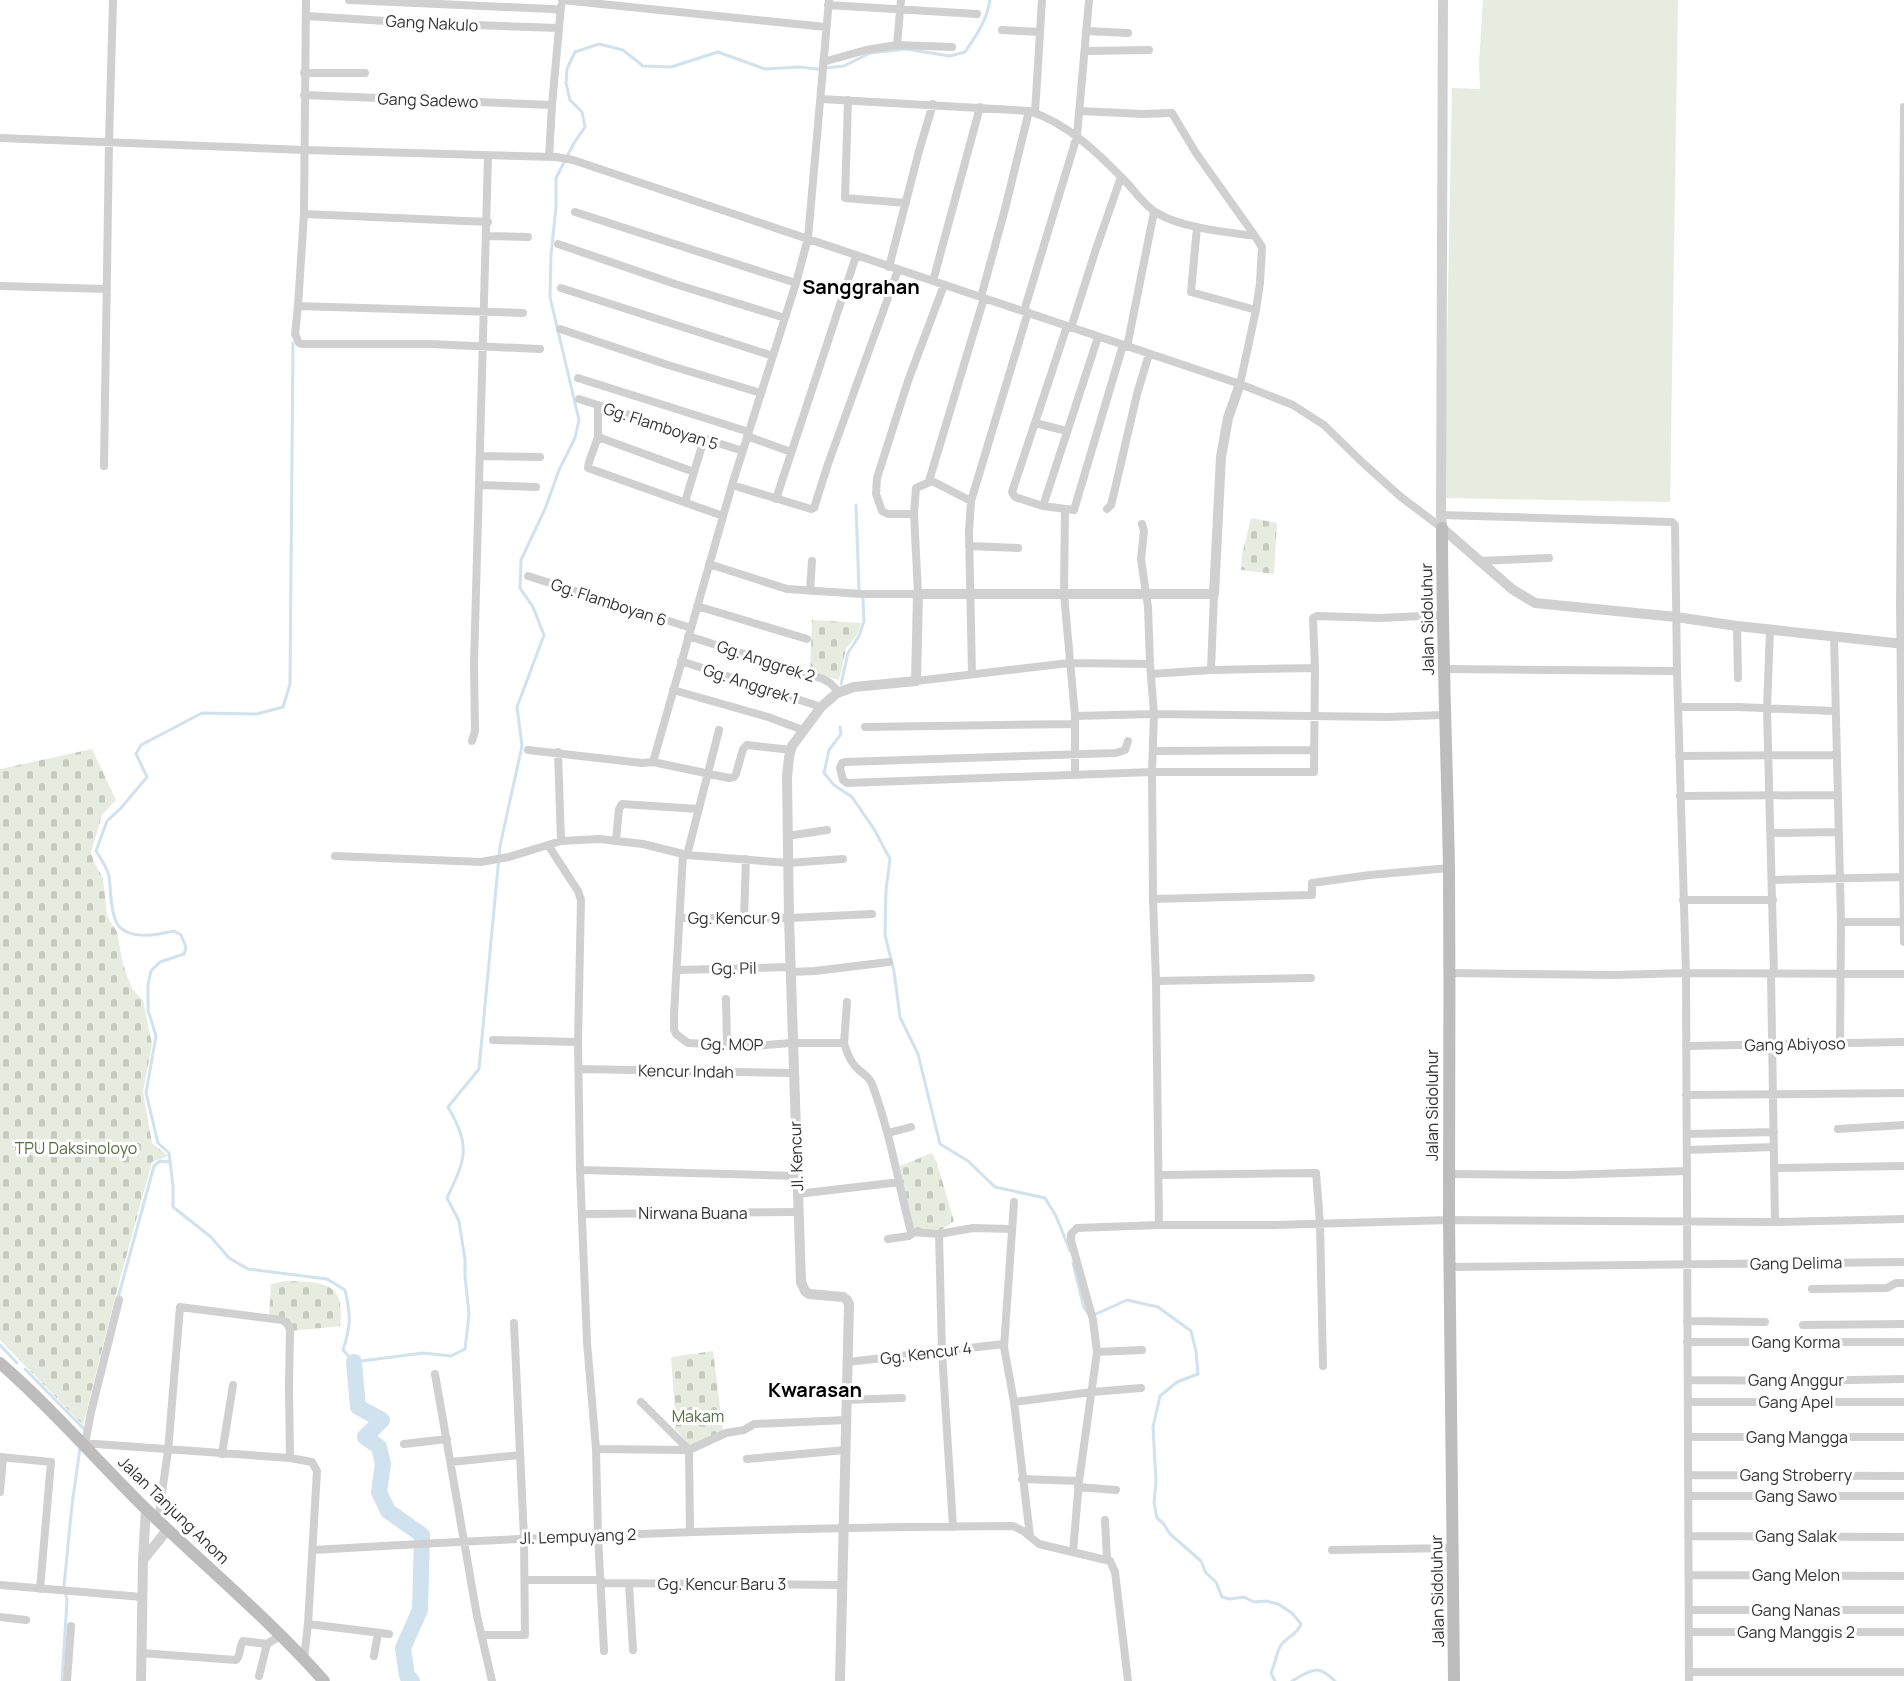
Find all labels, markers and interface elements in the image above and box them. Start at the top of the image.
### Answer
street label: Gang Nakulo [385,10,479,36]
street label: Gang Sadewo [377,87,479,113]
district label: Sanggrahan [802,273,920,300]
street label: Gg. Flamboyan 5 [601,397,721,455]
street label: Jalan Sidoluhur [1415,562,1439,675]
street label: Gg. Flamboyan 6 [548,573,670,631]
street label: Gg. Anggrek 2 [714,635,818,687]
street label: Gg. Anggrek 1 [701,658,801,710]
street label: Gg. Kencur 9 [688,907,780,929]
street label: Gg. Pil [711,957,757,979]
street label: Gg. MOP [700,1032,764,1056]
street label: Gang Abiyoso [1744,1032,1846,1056]
street label: Jalan Sidoluhur [1421,1049,1443,1161]
street label: Kencur Indah [638,1059,734,1083]
street label: Jl. Kencur [784,1120,808,1191]
park label: TPU Daksinoloyo [15,1137,137,1159]
street label: Nirwana Buana [638,1202,748,1224]
street label: Gang Delima [1750,1251,1842,1275]
street label: Gang Korma [1752,1331,1840,1353]
street label: Gg. Kencur 4 [879,1336,973,1370]
street label: Gang Anggur [1748,1369,1844,1391]
district label: Kwarasan [768,1376,862,1403]
street label: Gang Apel [1758,1391,1834,1413]
park label: Makam [672,1405,724,1427]
street label: Gang Mangga [1746,1426,1848,1448]
street label: Jalan Tanjung Anom [114,1451,234,1569]
street label: Gang Stroberry [1740,1464,1853,1486]
street label: Gang Sawo [1755,1485,1837,1507]
street label: Jl. Lempuyang 2 [519,1523,637,1549]
street label: Gang Salak [1755,1525,1838,1547]
street label: Jalan Sidoluhur [1425,1534,1449,1647]
street label: Gang Melon [1752,1564,1840,1586]
street label: Gg. Kencur Baru 3 [658,1573,786,1595]
street label: Gang Nanas [1752,1599,1840,1621]
street label: Gang Manggis 2 [1737,1621,1855,1643]

